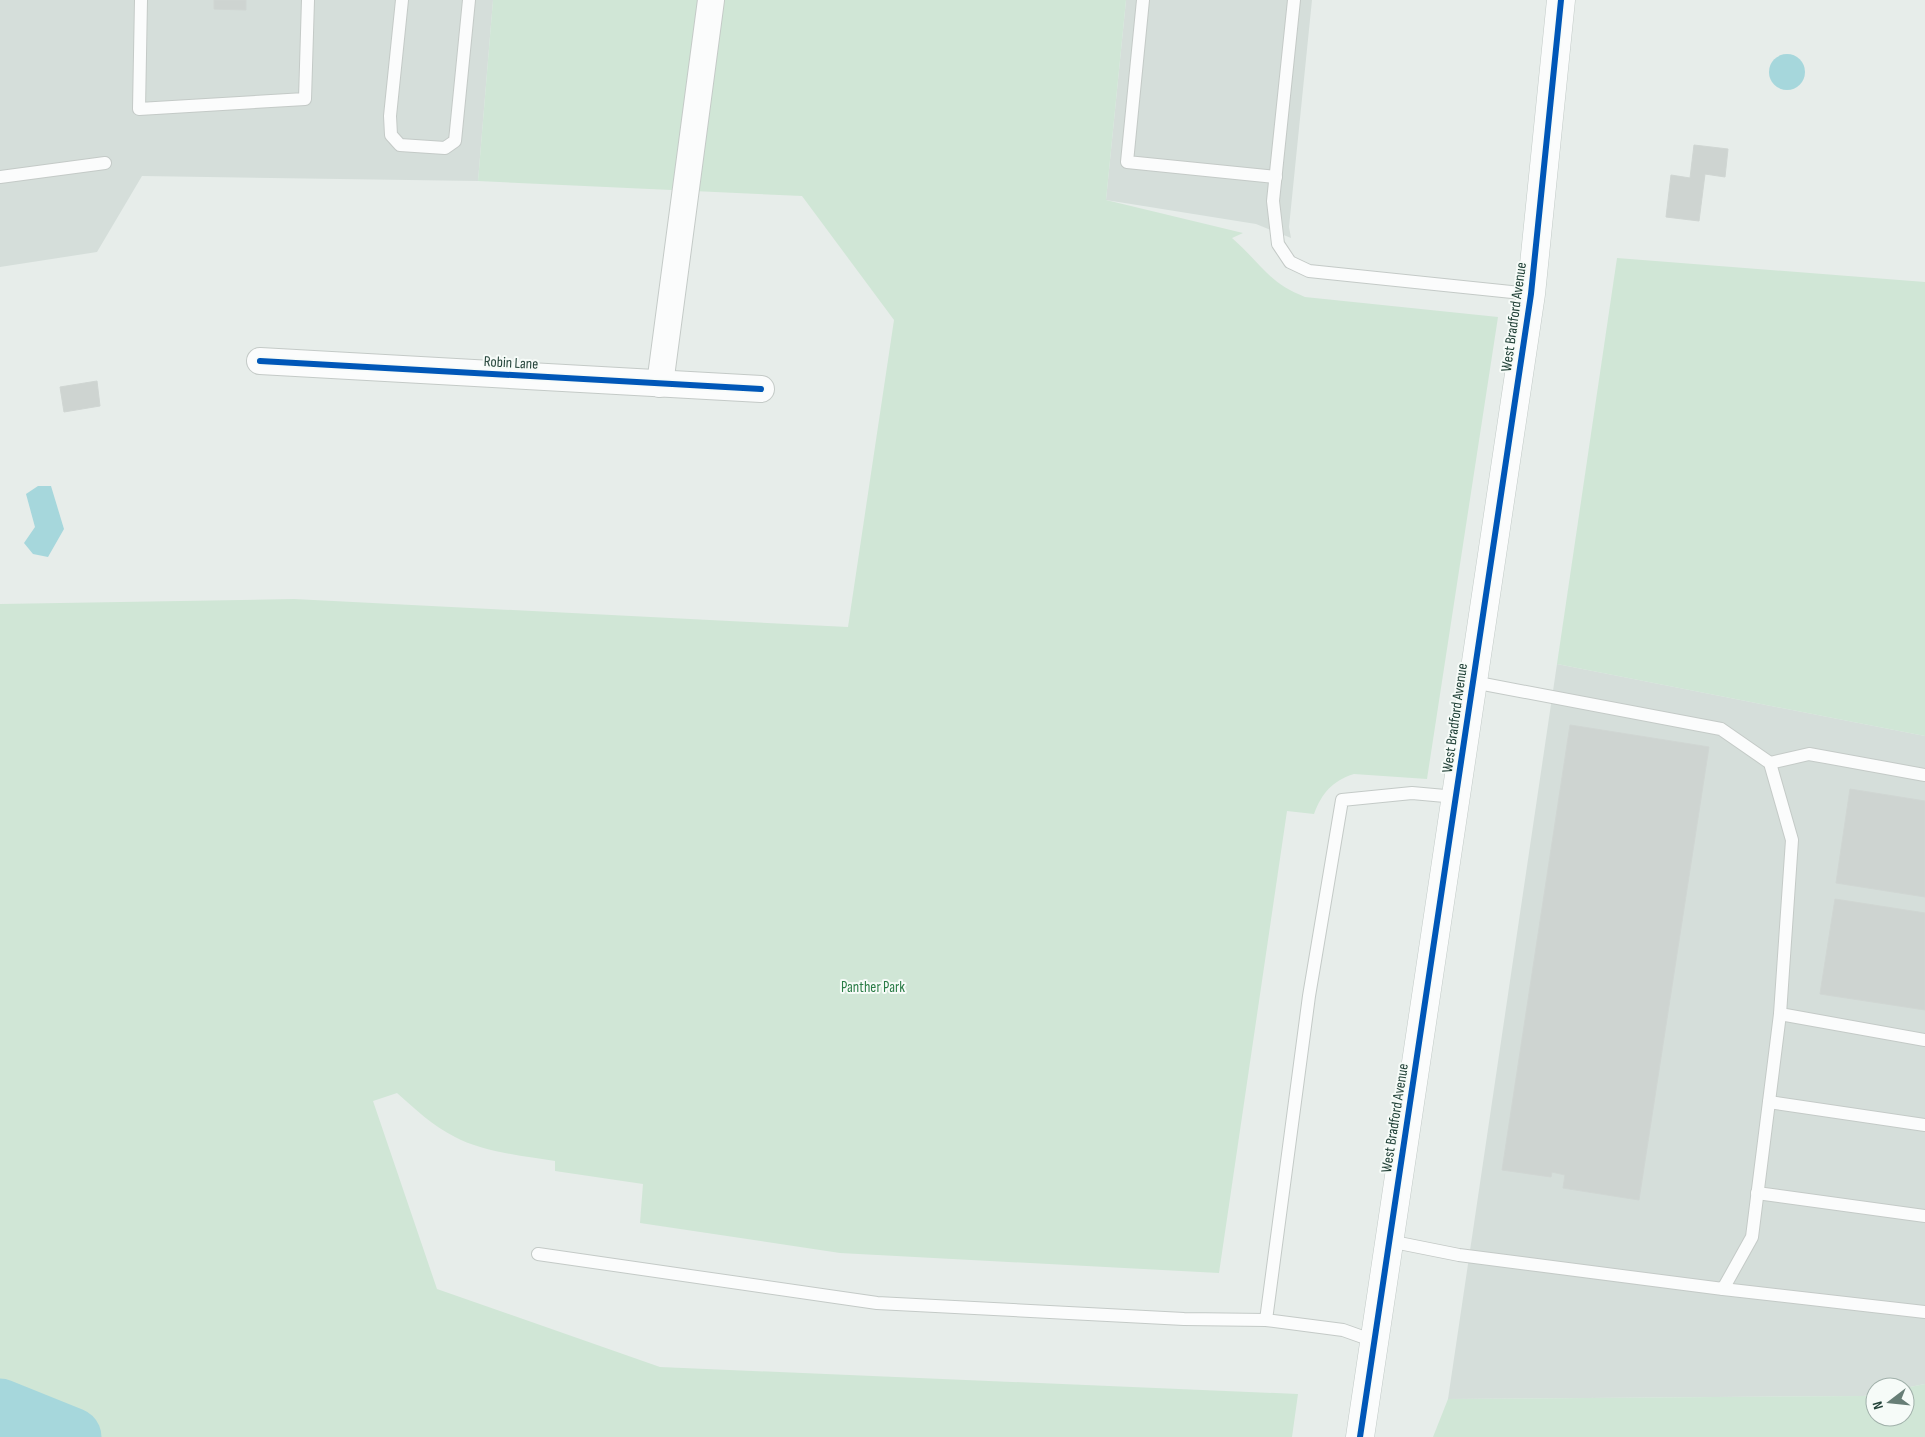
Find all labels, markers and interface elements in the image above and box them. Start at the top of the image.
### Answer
street label: West Bradford Avenue [1497,261,1531,373]
street label: Robin Lane [483,352,539,374]
street label: West Bradford Avenue [1438,662,1472,774]
park label: Panther Park [841,978,905,997]
street label: West Bradford Avenue [1377,1062,1413,1174]
north arrow [1865,1377,1915,1427]
text: N [1869,1400,1887,1411]

